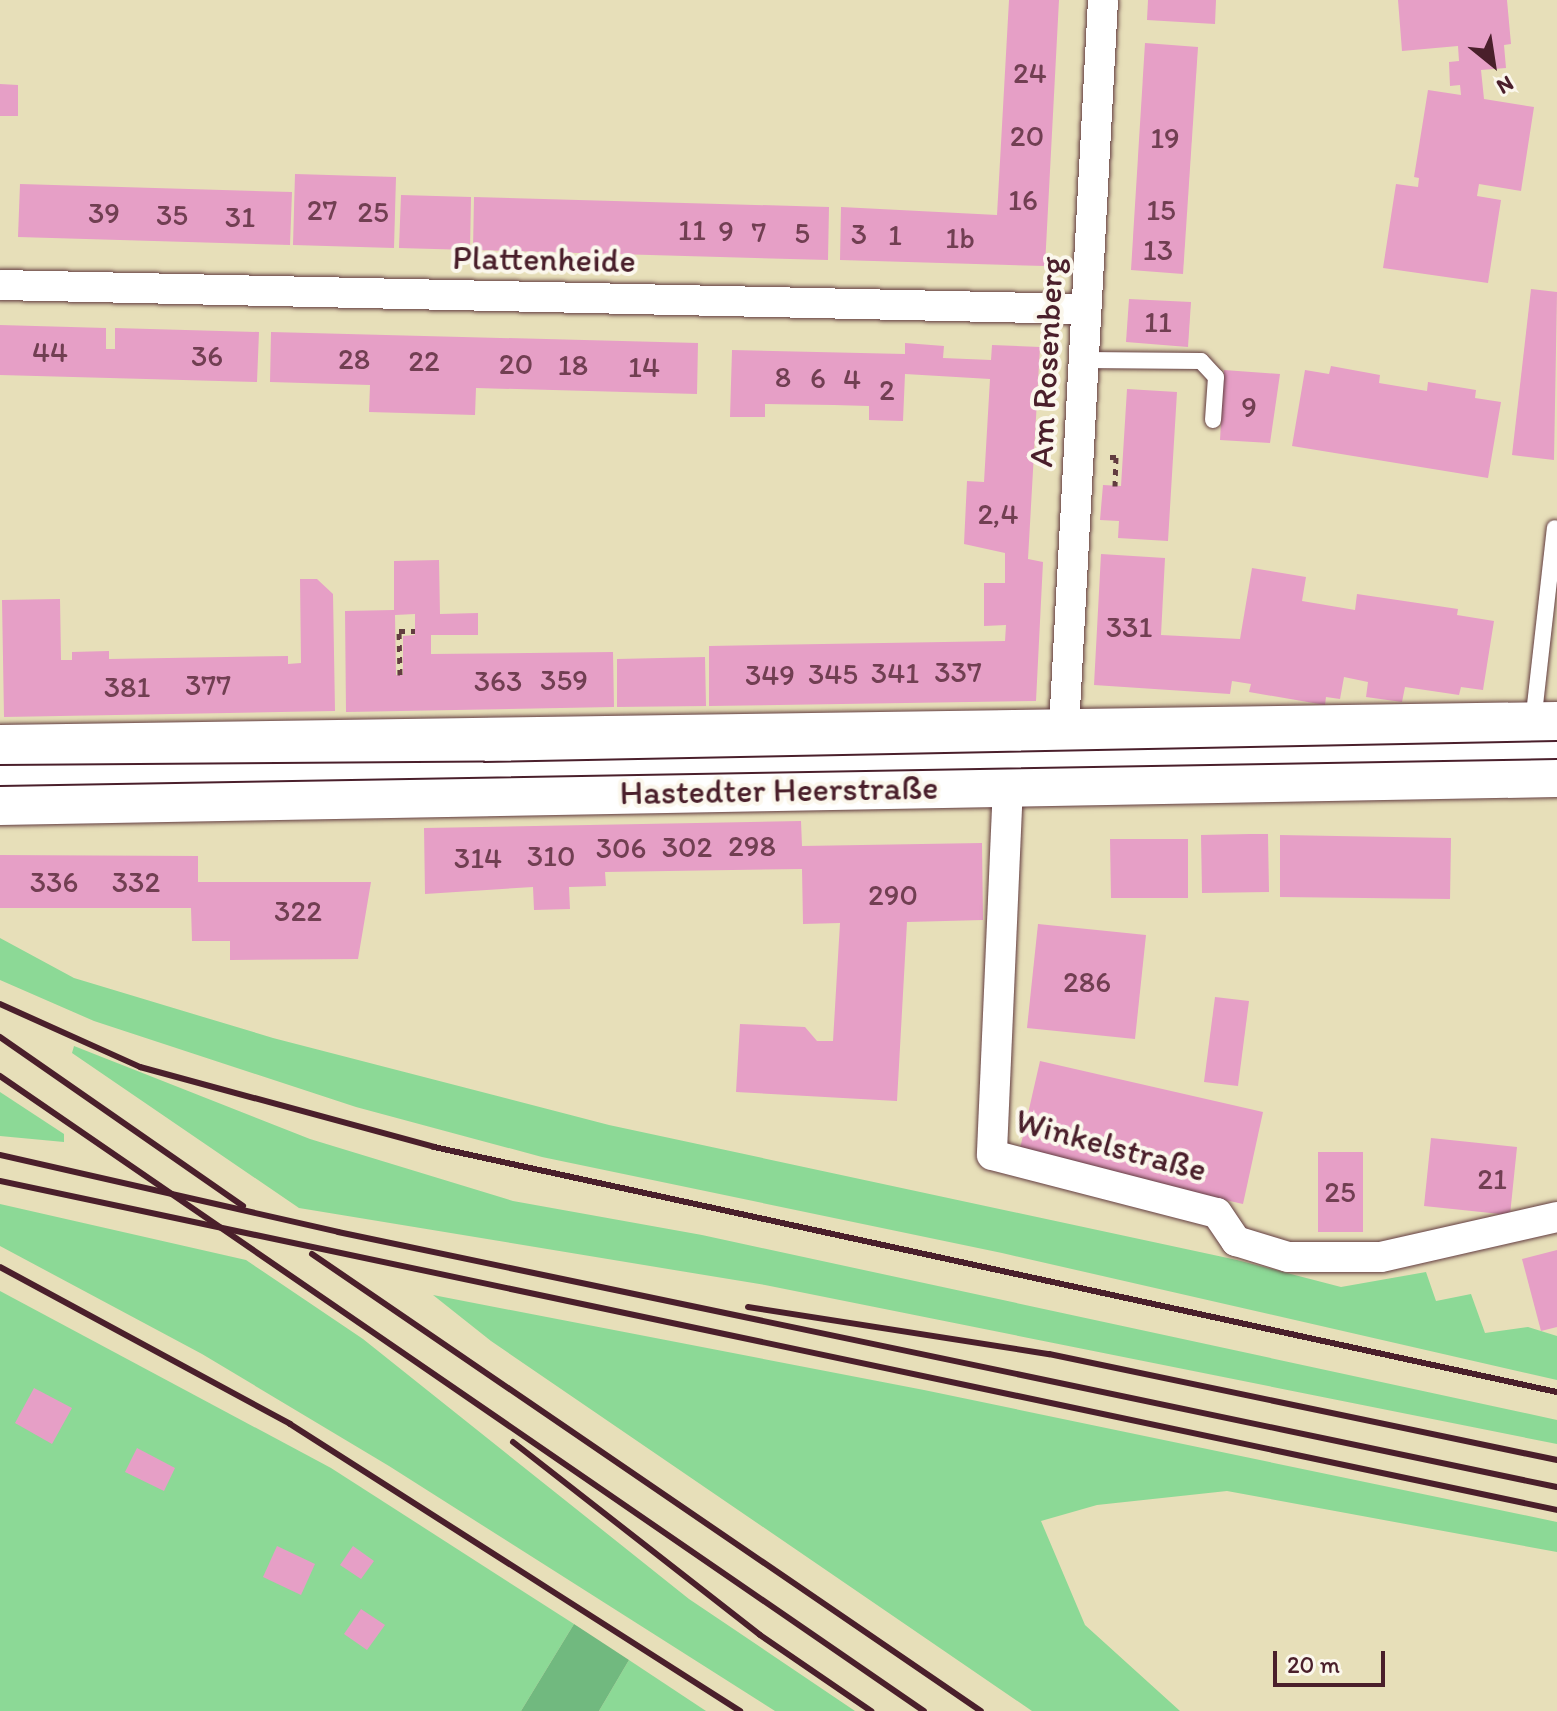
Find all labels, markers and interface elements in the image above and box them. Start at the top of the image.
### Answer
north arrow [1453,24,1533,104]
house number: 24 [1013,55,1047,91]
text: N [1492,70,1518,101]
house number: 20 [1010,118,1044,154]
house number: 19 [1150,120,1180,156]
house number: 16 [1008,182,1038,218]
house number: 27 [307,192,337,228]
house number: 15 [1146,192,1176,228]
house number: 25 [357,194,389,230]
house number: 39 [88,195,120,231]
house number: 35 [156,197,188,233]
house number: 31 [225,199,255,235]
house number: 11 [678,212,706,248]
house number: 9 [718,213,734,249]
house number: 7 [752,214,766,250]
house number: 5 [794,215,810,251]
house number: 3 [851,216,867,252]
house number: 1 [888,217,902,253]
house number: 1b [945,220,975,256]
house number: 13 [1143,232,1173,268]
street label: Plattenheide [452,237,636,281]
street label: Am Rosenberg [1020,256,1072,468]
house number: 11 [1144,304,1172,340]
house number: 44 [32,334,68,370]
house number: 36 [191,338,223,374]
house number: 28 [338,341,370,377]
house number: 22 [408,343,440,379]
house number: 20 [499,346,533,382]
house number: 18 [558,347,588,383]
house number: 14 [628,349,660,385]
house number: 8 [775,359,791,395]
house number: 6 [810,360,826,396]
house number: 4 [843,361,861,397]
house number: 2 [879,372,895,408]
house number: 9 [1241,389,1257,425]
house number: 2,4 [978,496,1018,532]
house number: 331 [1106,609,1152,645]
house number: 337 [934,654,982,690]
house number: 341 [871,655,919,691]
house number: 345 [808,656,858,692]
house number: 349 [745,657,795,693]
house number: 359 [540,662,588,698]
house number: 363 [474,663,522,699]
house number: 377 [185,667,231,703]
house number: 381 [104,669,150,705]
street label: Hastedter Heerstraße [619,767,939,813]
house number: 298 [728,828,776,864]
house number: 302 [662,829,712,865]
house number: 306 [596,830,646,866]
house number: 310 [527,838,575,874]
house number: 314 [454,840,502,876]
house number: 336 [30,864,78,900]
house number: 332 [112,864,160,900]
house number: 290 [868,877,918,913]
house number: 322 [274,893,322,929]
house number: 286 [1063,964,1111,1000]
street label: Winkelstraße [1011,1100,1211,1190]
house number: 21 [1477,1161,1507,1197]
house number: 25 [1324,1174,1356,1210]
scale bar [1277,1635,1389,1685]
text: 20 m [1287,1650,1340,1679]

